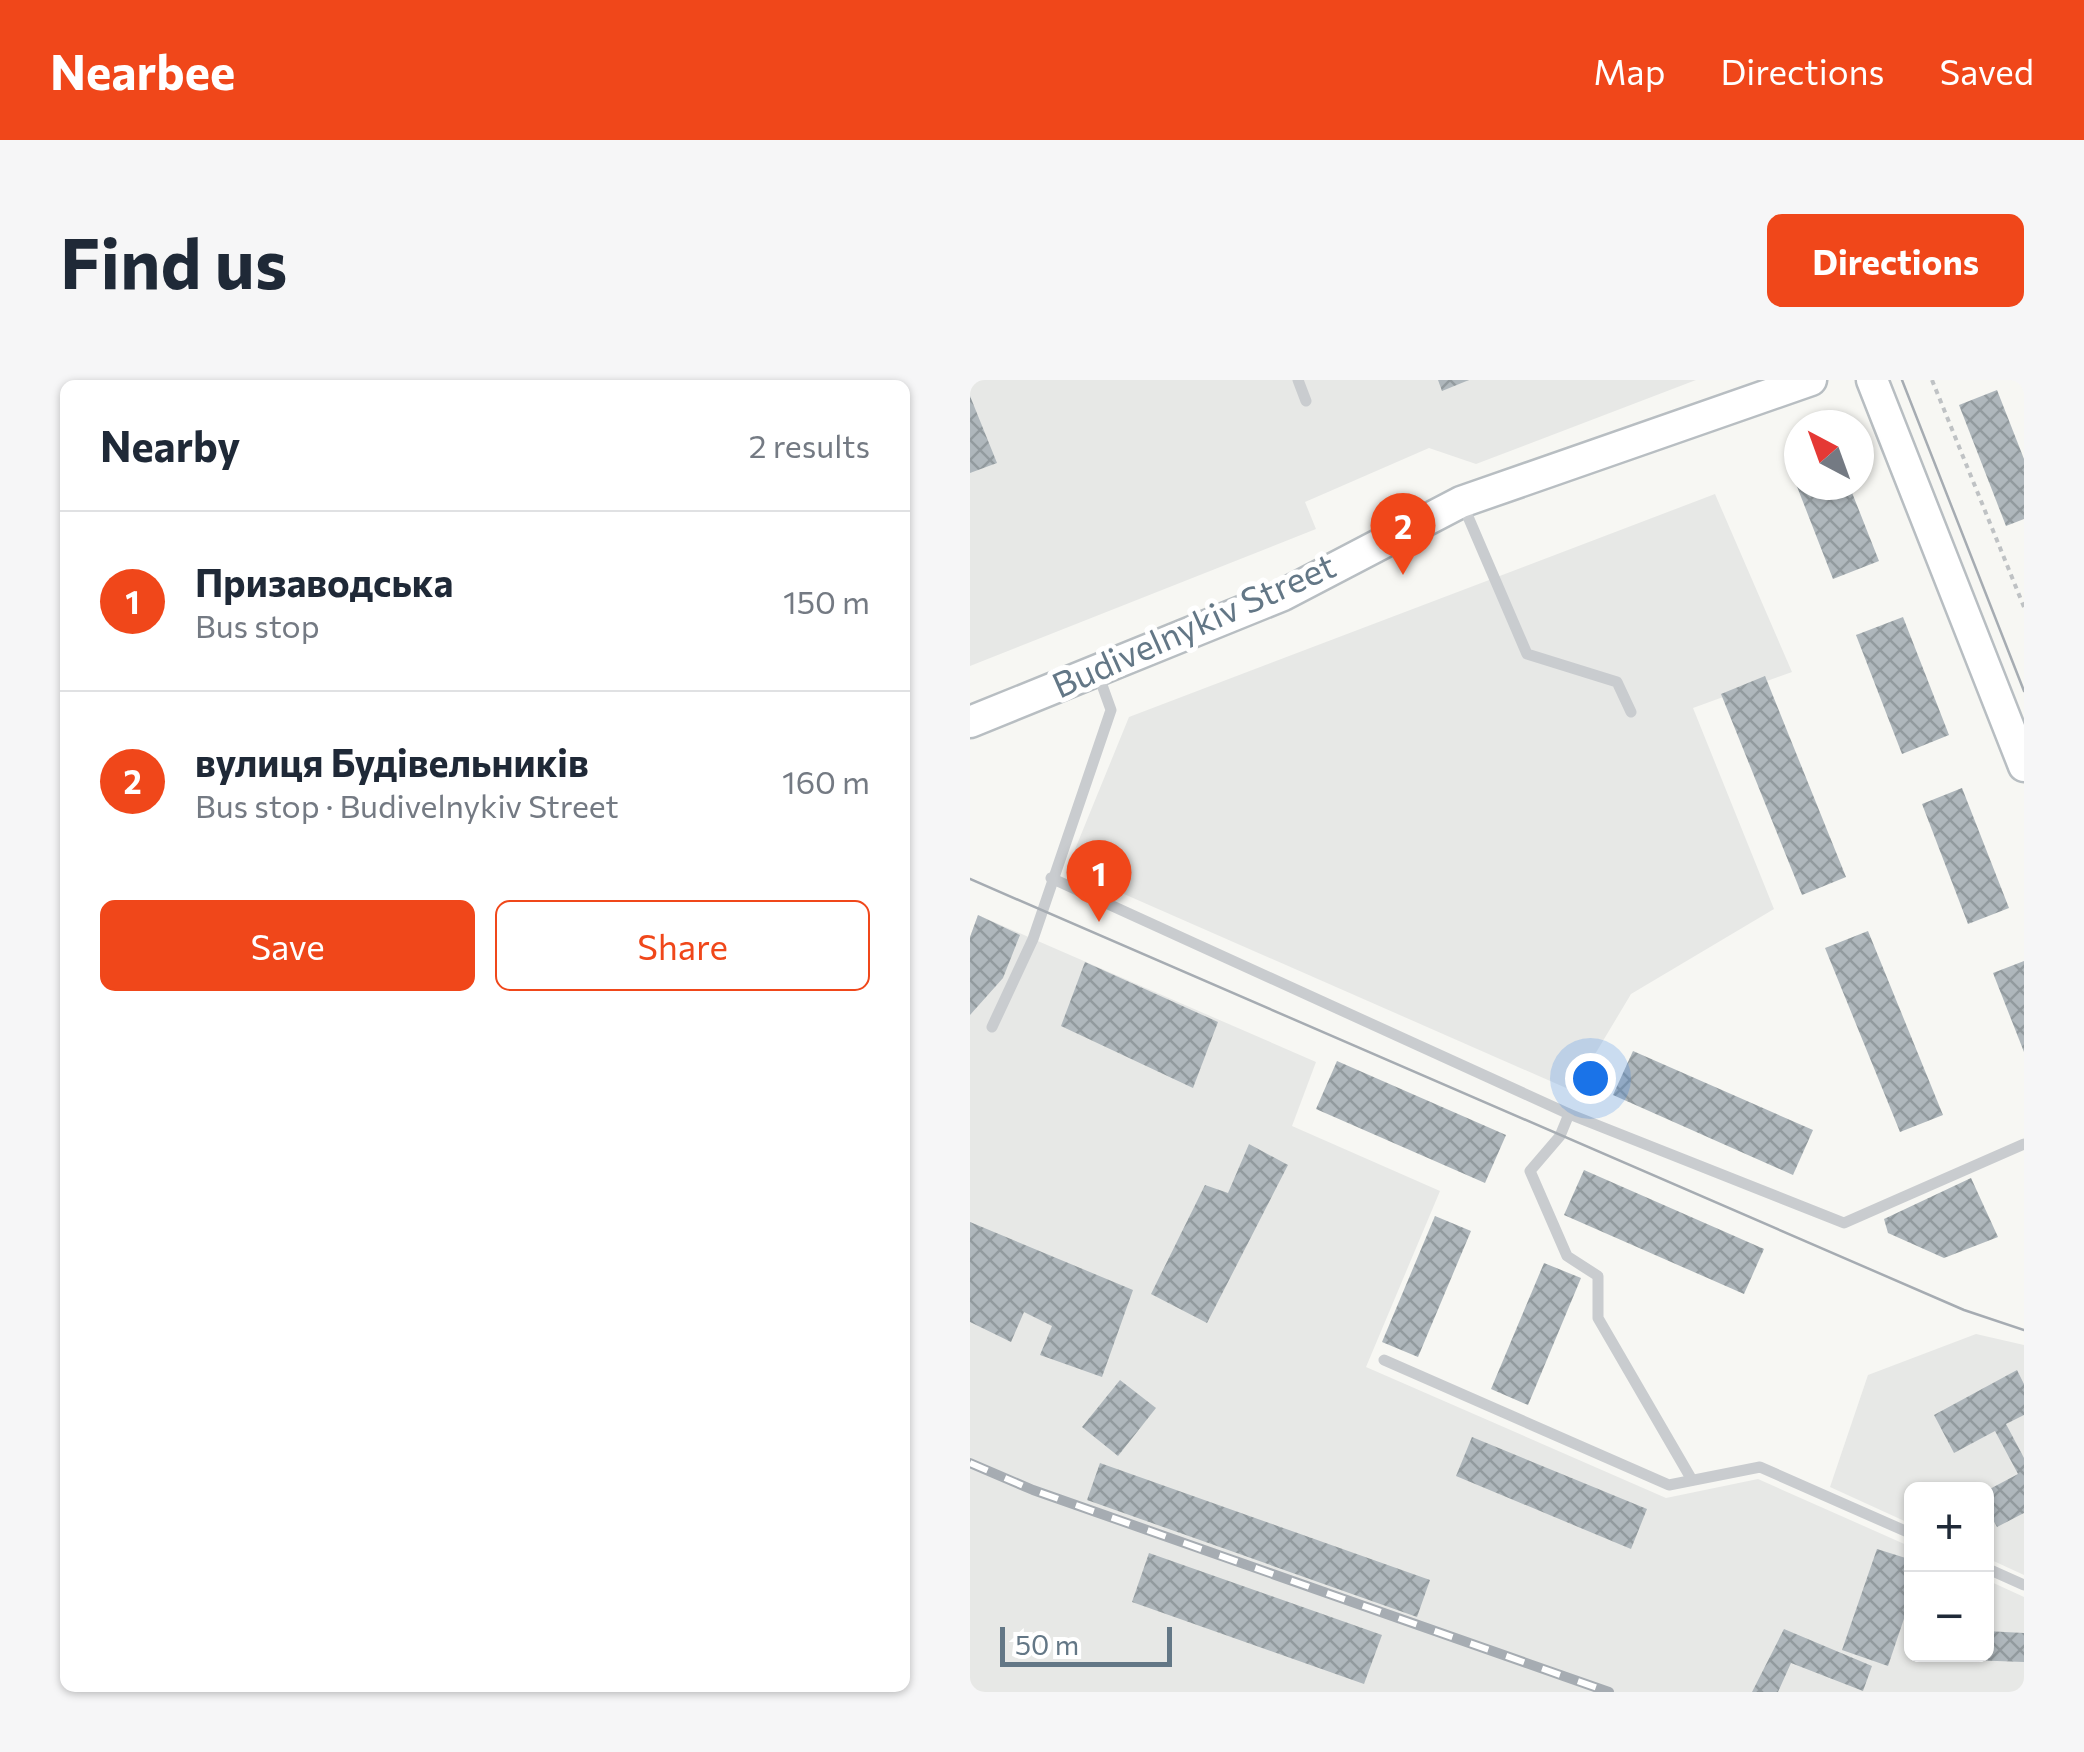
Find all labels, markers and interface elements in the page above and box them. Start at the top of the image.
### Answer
text: Nearbee [50,41,235,100]
text: Map [1593,49,1665,92]
text: Directions [1720,49,1885,92]
text: Saved [1940,49,2034,92]
button: Directions [1767,214,2024,307]
text: Find us [60,218,287,303]
north arrow [1784,410,1874,500]
text: Nearby [100,419,240,471]
text: 2 results [749,425,870,465]
pin: 2 [1370,492,1436,575]
street label: Budivelnykiv Street [1045,542,1341,705]
text: Призаводська [195,558,453,605]
text: 1 [125,581,140,621]
text: 150 m [783,581,870,621]
text: Bus stop [195,605,320,645]
text: вулиця Будівельників [195,738,589,785]
text: 2 [123,761,142,801]
text: 160 m [782,761,870,801]
text: Bus stop · Budivelnykiv Street [195,785,619,825]
pin: 1 [1066,840,1132,922]
button: Save [100,900,475,991]
button: Share [495,900,870,991]
your location [1565,1053,1616,1104]
map controls [1904,1482,1994,1662]
button: + [1904,1482,1994,1572]
button: − [1904,1572,1994,1662]
scale bar [1000,1622,1172,1666]
text: 50 m [1015,1627,1079,1661]

